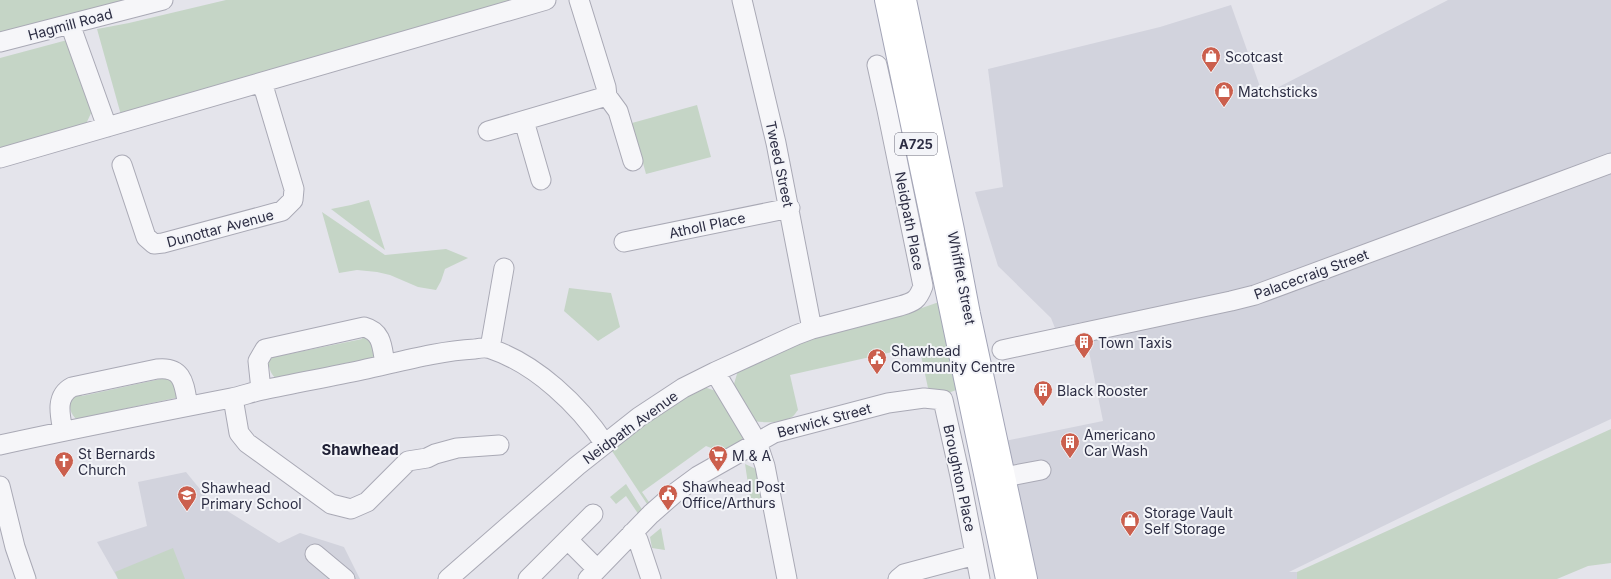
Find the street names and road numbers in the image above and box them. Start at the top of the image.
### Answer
street label: Hagmill Road [26,5,114,43]
street label: Tweed Street [763,119,798,209]
road number: A725 [895,133,937,155]
street label: Neidpath Place [892,170,928,272]
street label: Dunottar Avenue [165,206,275,250]
street label: Atholl Place [667,209,747,241]
street label: Whifflet Street [945,230,979,327]
street label: Palacecraig Street [1251,245,1371,303]
street label: Neidpath Avenue [579,387,681,467]
street label: Berwick Street [775,399,873,441]
street label: Broughton Place [940,423,980,533]

